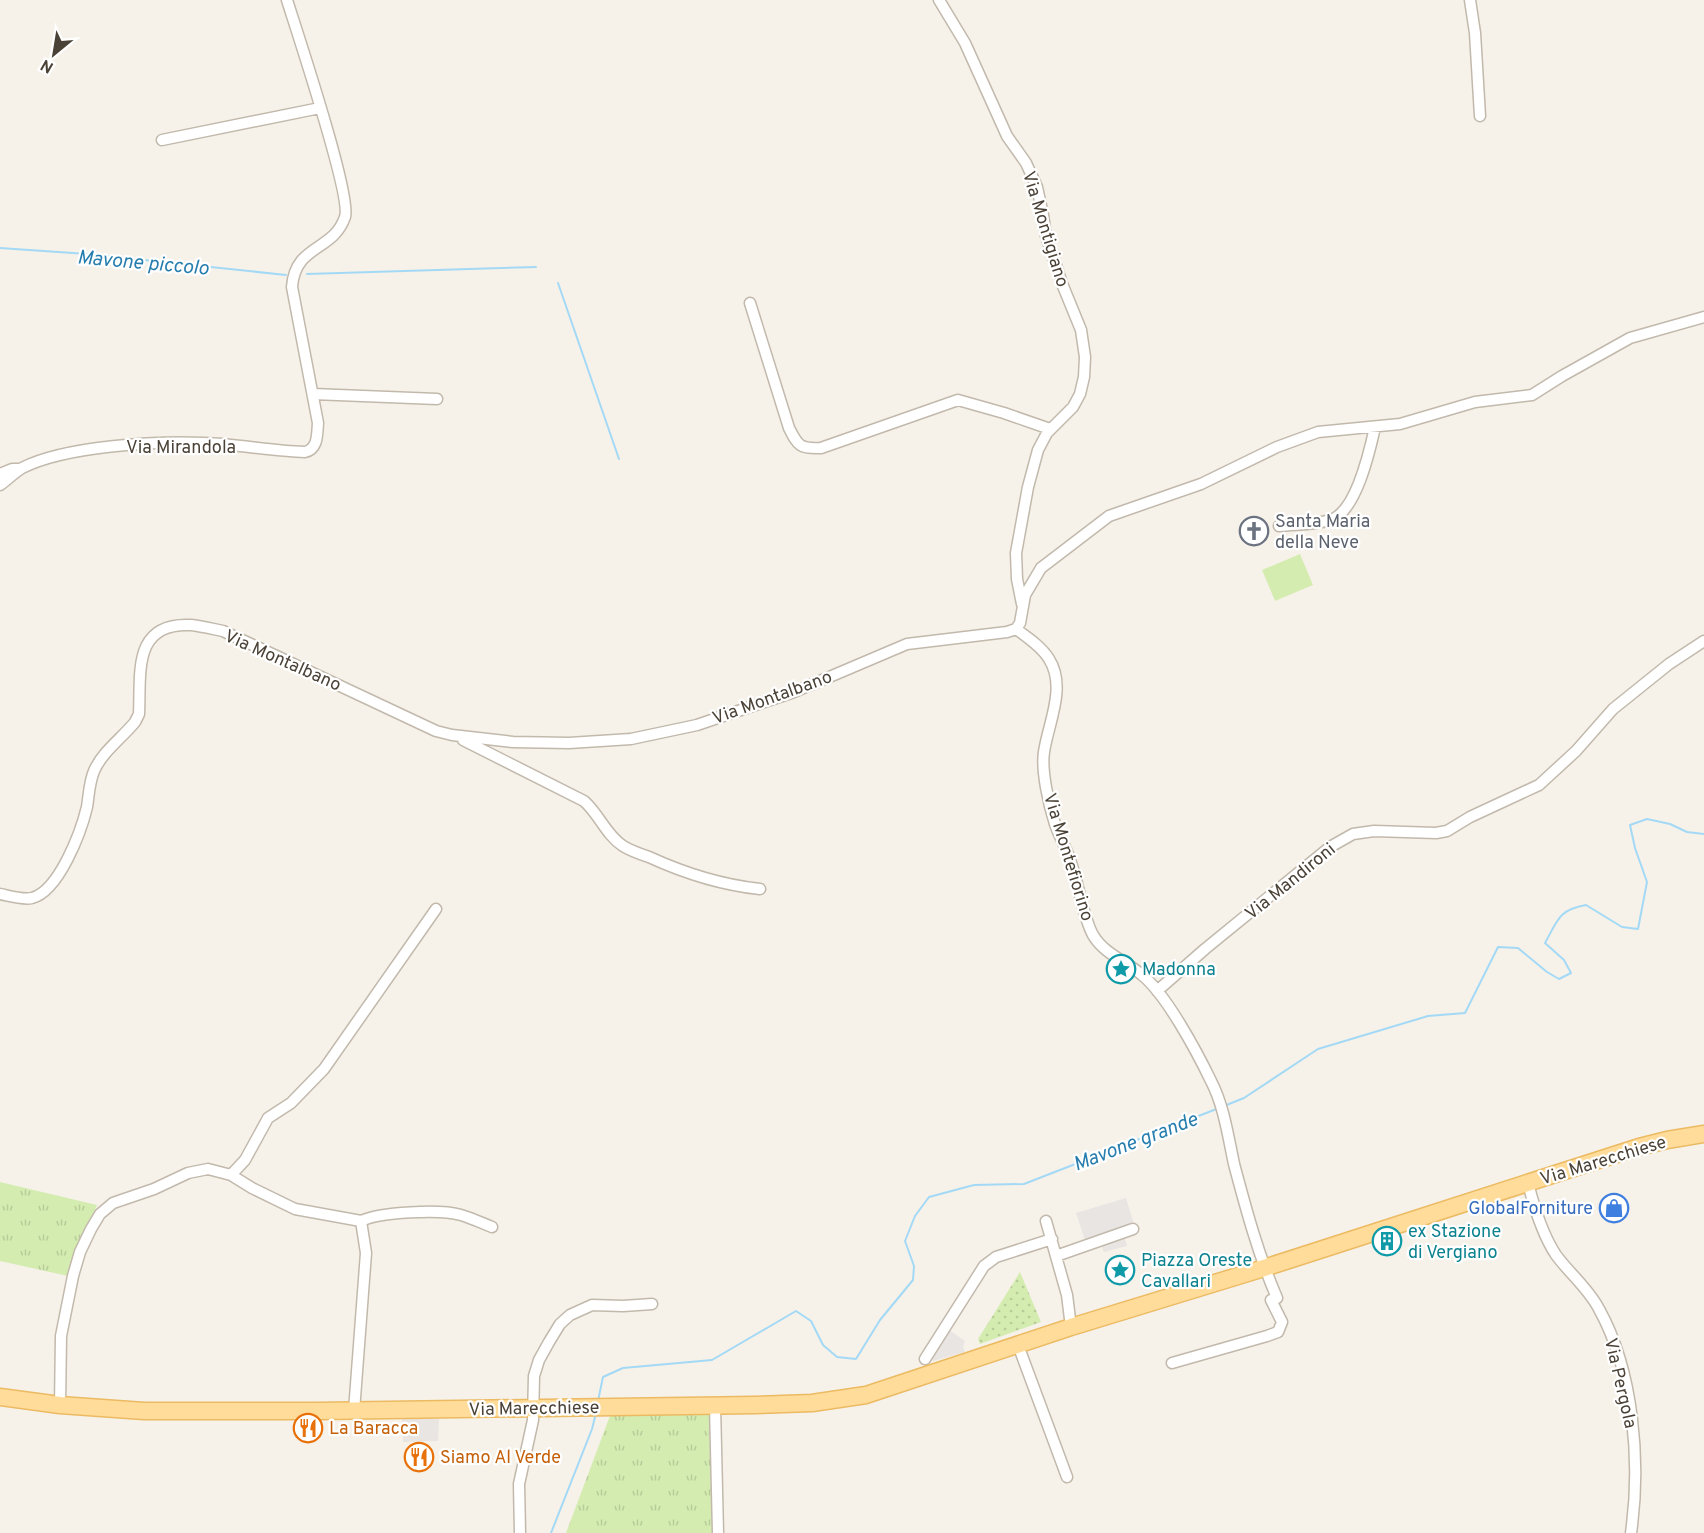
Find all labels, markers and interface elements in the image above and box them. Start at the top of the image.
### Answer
north arrow [24,24,84,84]
text: N [38,54,57,77]
street label: Via Montigiano [1016,169,1073,290]
water label: Mavone piccolo [76,245,210,283]
street label: Via Mirandola [126,437,236,460]
place label: Santa Maria della Neve [1275,511,1370,555]
church icon: Santa Maria della Neve [1238,515,1270,547]
street label: Via Montalbano [220,625,344,697]
street label: Via Montalbano [710,666,835,731]
street label: Via Montefiorino [1037,791,1098,924]
street label: Via Mandironi [1241,839,1341,926]
place icon: Madonna [1105,953,1137,985]
place label: Madonna [1142,959,1216,982]
water label: Mavone grande [1070,1107,1202,1179]
street label: Via Marecchiese [1538,1131,1669,1192]
shop icon: GlobalForniture [1598,1192,1630,1224]
place label: GlobalForniture [1468,1198,1593,1221]
place label: ex Stazione di Vergiano [1408,1221,1501,1265]
building icon: ex Stazione di Vergiano [1371,1225,1403,1257]
place label: Piazza Oreste Cavallari [1141,1250,1252,1294]
place icon: Piazza Oreste Cavallari [1104,1254,1136,1286]
street label: Via Pergola [1598,1336,1641,1431]
street label: Via Marecchiese [469,1397,599,1422]
restaurant icon: La Baracca [292,1412,324,1444]
place label: La Baracca [329,1418,418,1441]
restaurant icon: Siamo Al Verde [403,1441,435,1473]
place label: Siamo Al Verde [440,1447,561,1470]

